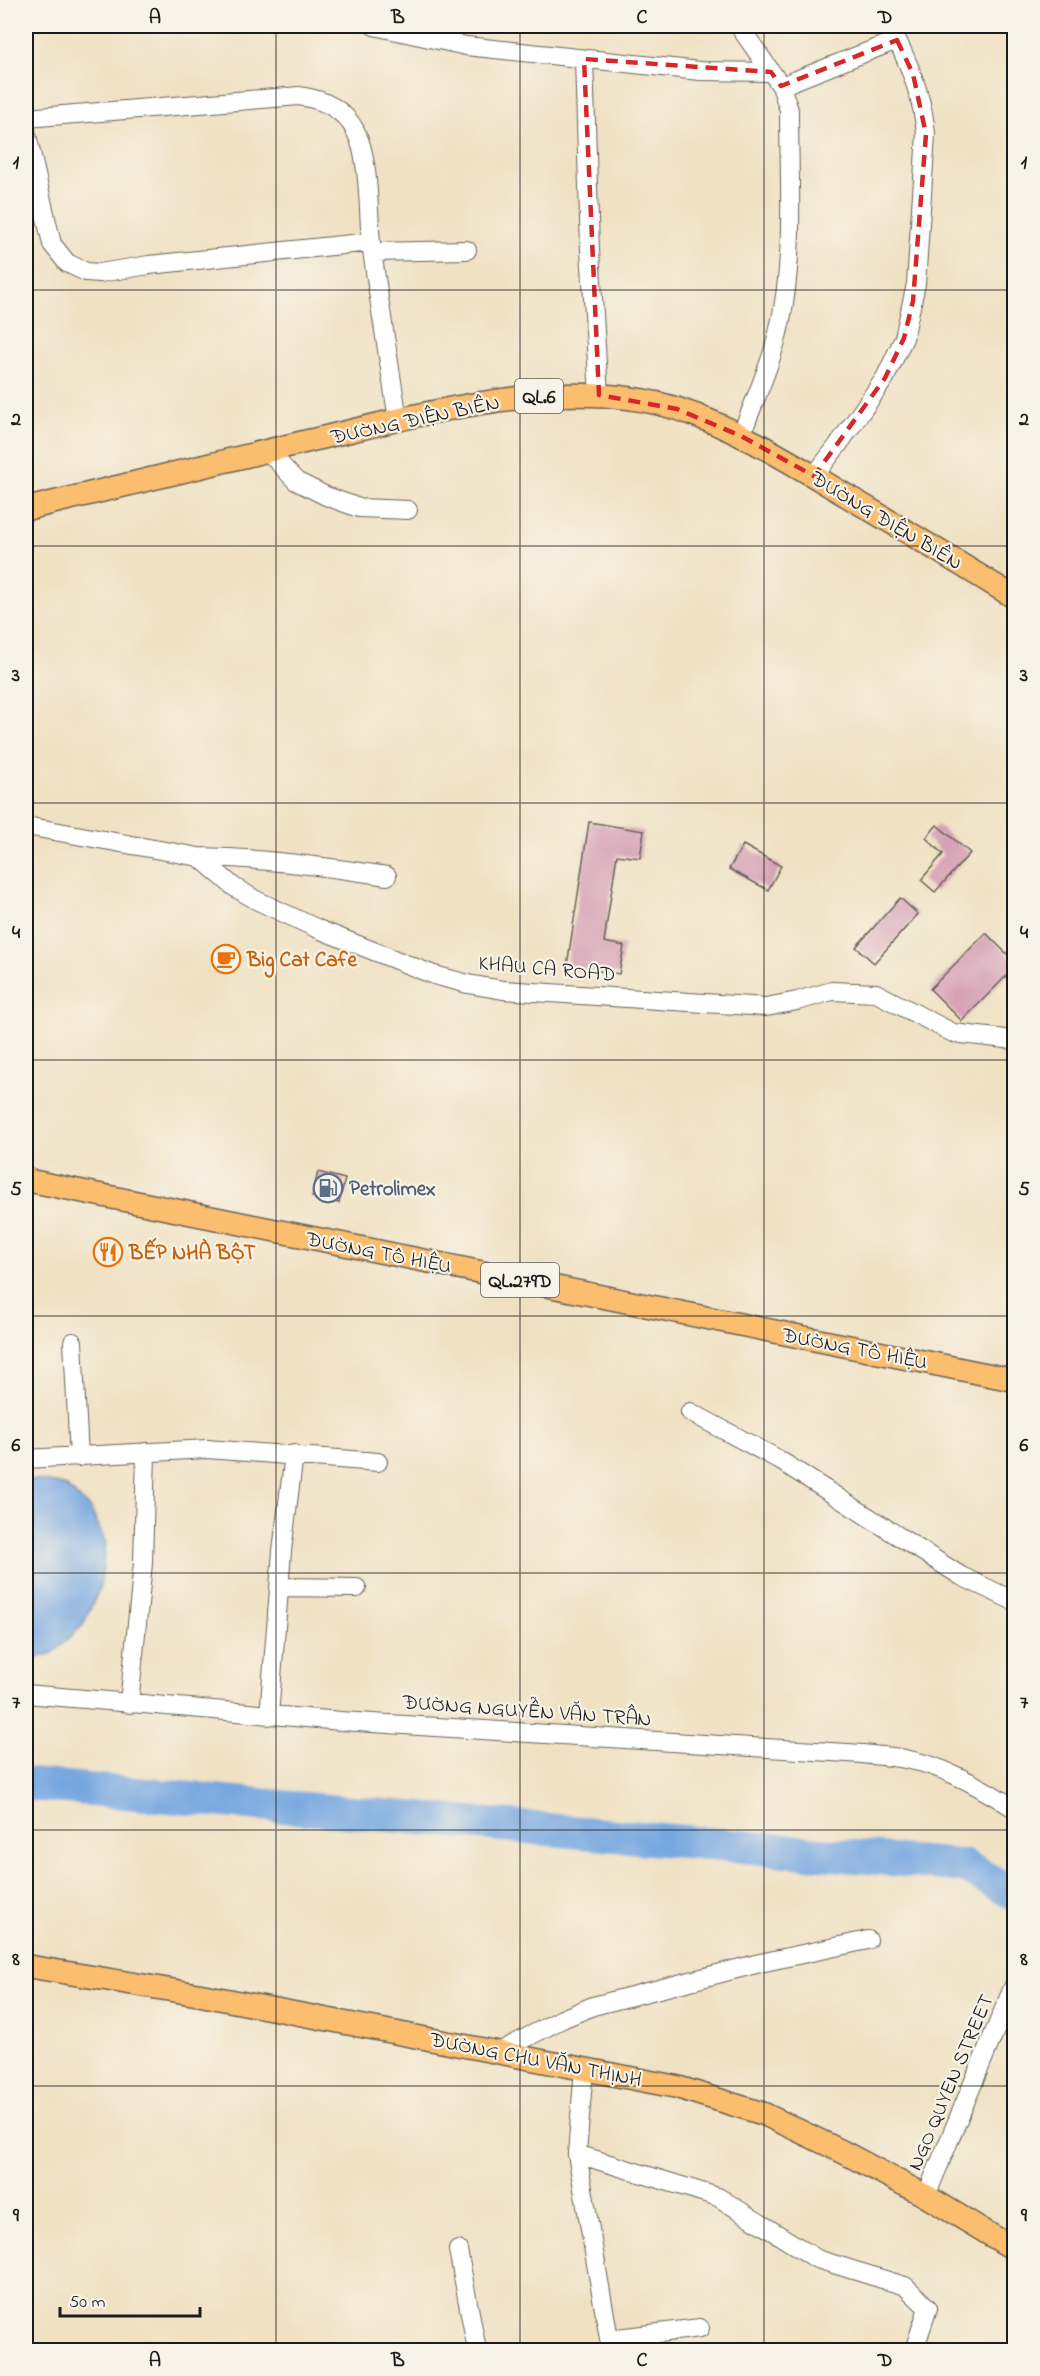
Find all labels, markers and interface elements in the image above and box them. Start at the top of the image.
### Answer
text: A [149,4,161,33]
text: B [390,4,405,33]
text: C [637,4,648,33]
text: D [877,4,892,33]
text: 1 [13,149,20,178]
text: 1 [1021,149,1028,178]
road number: QL.6 [515,379,563,413]
street label: ĐƯỜNG ĐIỆN BIÊN [327,388,503,454]
text: 2 [10,406,21,435]
text: 2 [1018,406,1029,435]
street label: ĐƯỜNG ĐIỆN BIÊN [804,464,967,579]
text: 3 [11,662,20,691]
text: 3 [1019,662,1028,691]
text: 4 [12,919,21,948]
text: 4 [1020,919,1029,948]
cafe icon: Big Cat Cafe [210,943,242,975]
place label: Big Cat Cafe [246,946,357,978]
street label: KHAU CA ROAD [477,949,617,991]
fuel station icon: Petrolimex [312,1172,344,1204]
place label: Petrolimex [349,1175,436,1205]
text: 5 [10,1176,22,1205]
text: 5 [1018,1176,1030,1205]
street label: ĐƯỜNG TÔ HIỆU [302,1225,454,1283]
restaurant icon: BẾP NHÀ BỘT [92,1236,124,1268]
place label: BẾP NHÀ BỘT [128,1237,256,1269]
road number: QL.279D [481,1263,559,1297]
street label: ĐƯỜNG TÔ HIỆU [778,1321,930,1379]
text: 6 [12,1432,21,1461]
text: 6 [1020,1432,1029,1461]
street label: ĐƯỜNG NGUYỄN VĂN TRÂN [400,1686,652,1736]
text: 7 [12,1689,21,1718]
text: 7 [1020,1689,1029,1718]
text: 8 [11,1946,20,1975]
text: 8 [1019,1946,1028,1975]
street label: NGO QUYEN STREET [901,1990,1003,2176]
street label: ĐƯỜNG CHU VĂN THỊNH [426,2025,644,2096]
text: 9 [12,2202,20,2231]
text: 9 [1020,2202,1028,2231]
scale bar [60,2280,200,2318]
text: 50 m [69,2290,106,2316]
text: A [149,2347,161,2376]
text: B [390,2347,405,2376]
text: C [637,2347,648,2376]
text: D [877,2347,892,2376]

